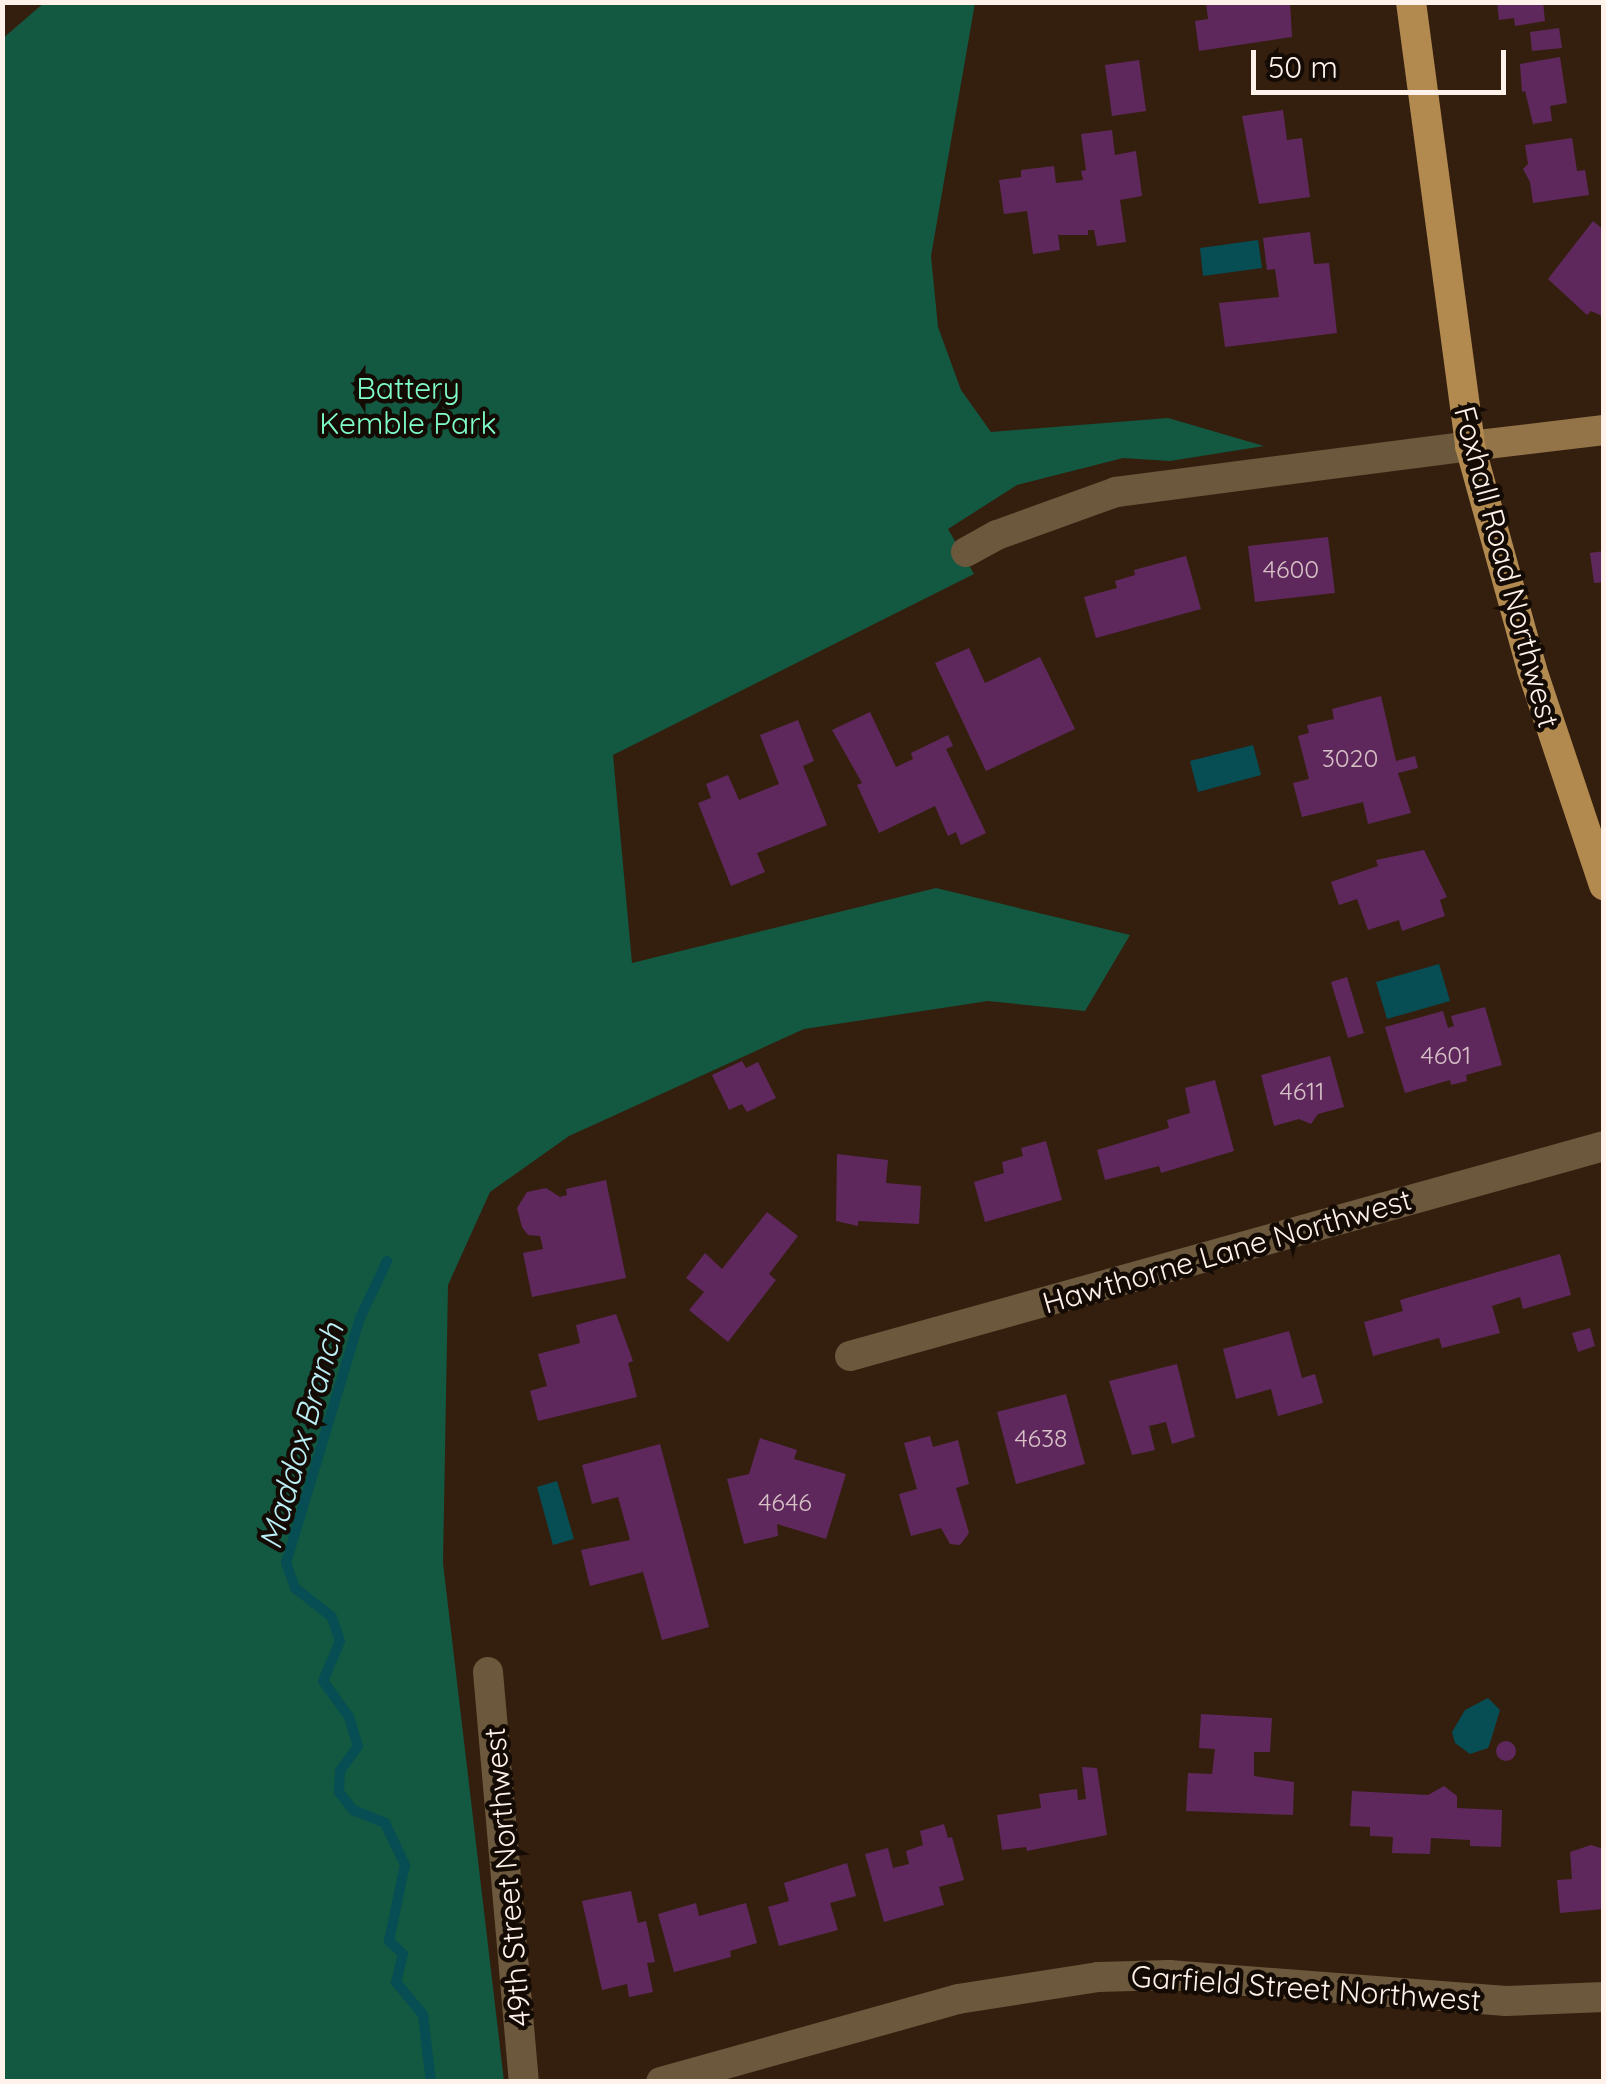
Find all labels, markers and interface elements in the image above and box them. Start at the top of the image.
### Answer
scale bar [1256,30,1511,92]
text: 50 m [1268,48,1338,86]
park label: Battery Kemble Park [319,370,497,440]
street label: Foxhall Road Northwest [1447,402,1567,732]
house number: 4600 [1263,554,1319,584]
house number: 3020 [1322,743,1378,773]
house number: 4601 [1421,1040,1471,1070]
house number: 4611 [1280,1076,1324,1106]
street label: Hawthorne Lane Northwest [1038,1181,1416,1321]
water label: Maddox Branch [250,1319,352,1553]
house number: 4638 [1014,1423,1068,1453]
house number: 4646 [758,1487,812,1517]
street label: 49th Street Northwest [476,1726,538,2028]
street label: Garfield Street Northwest [1130,1958,1482,2018]

